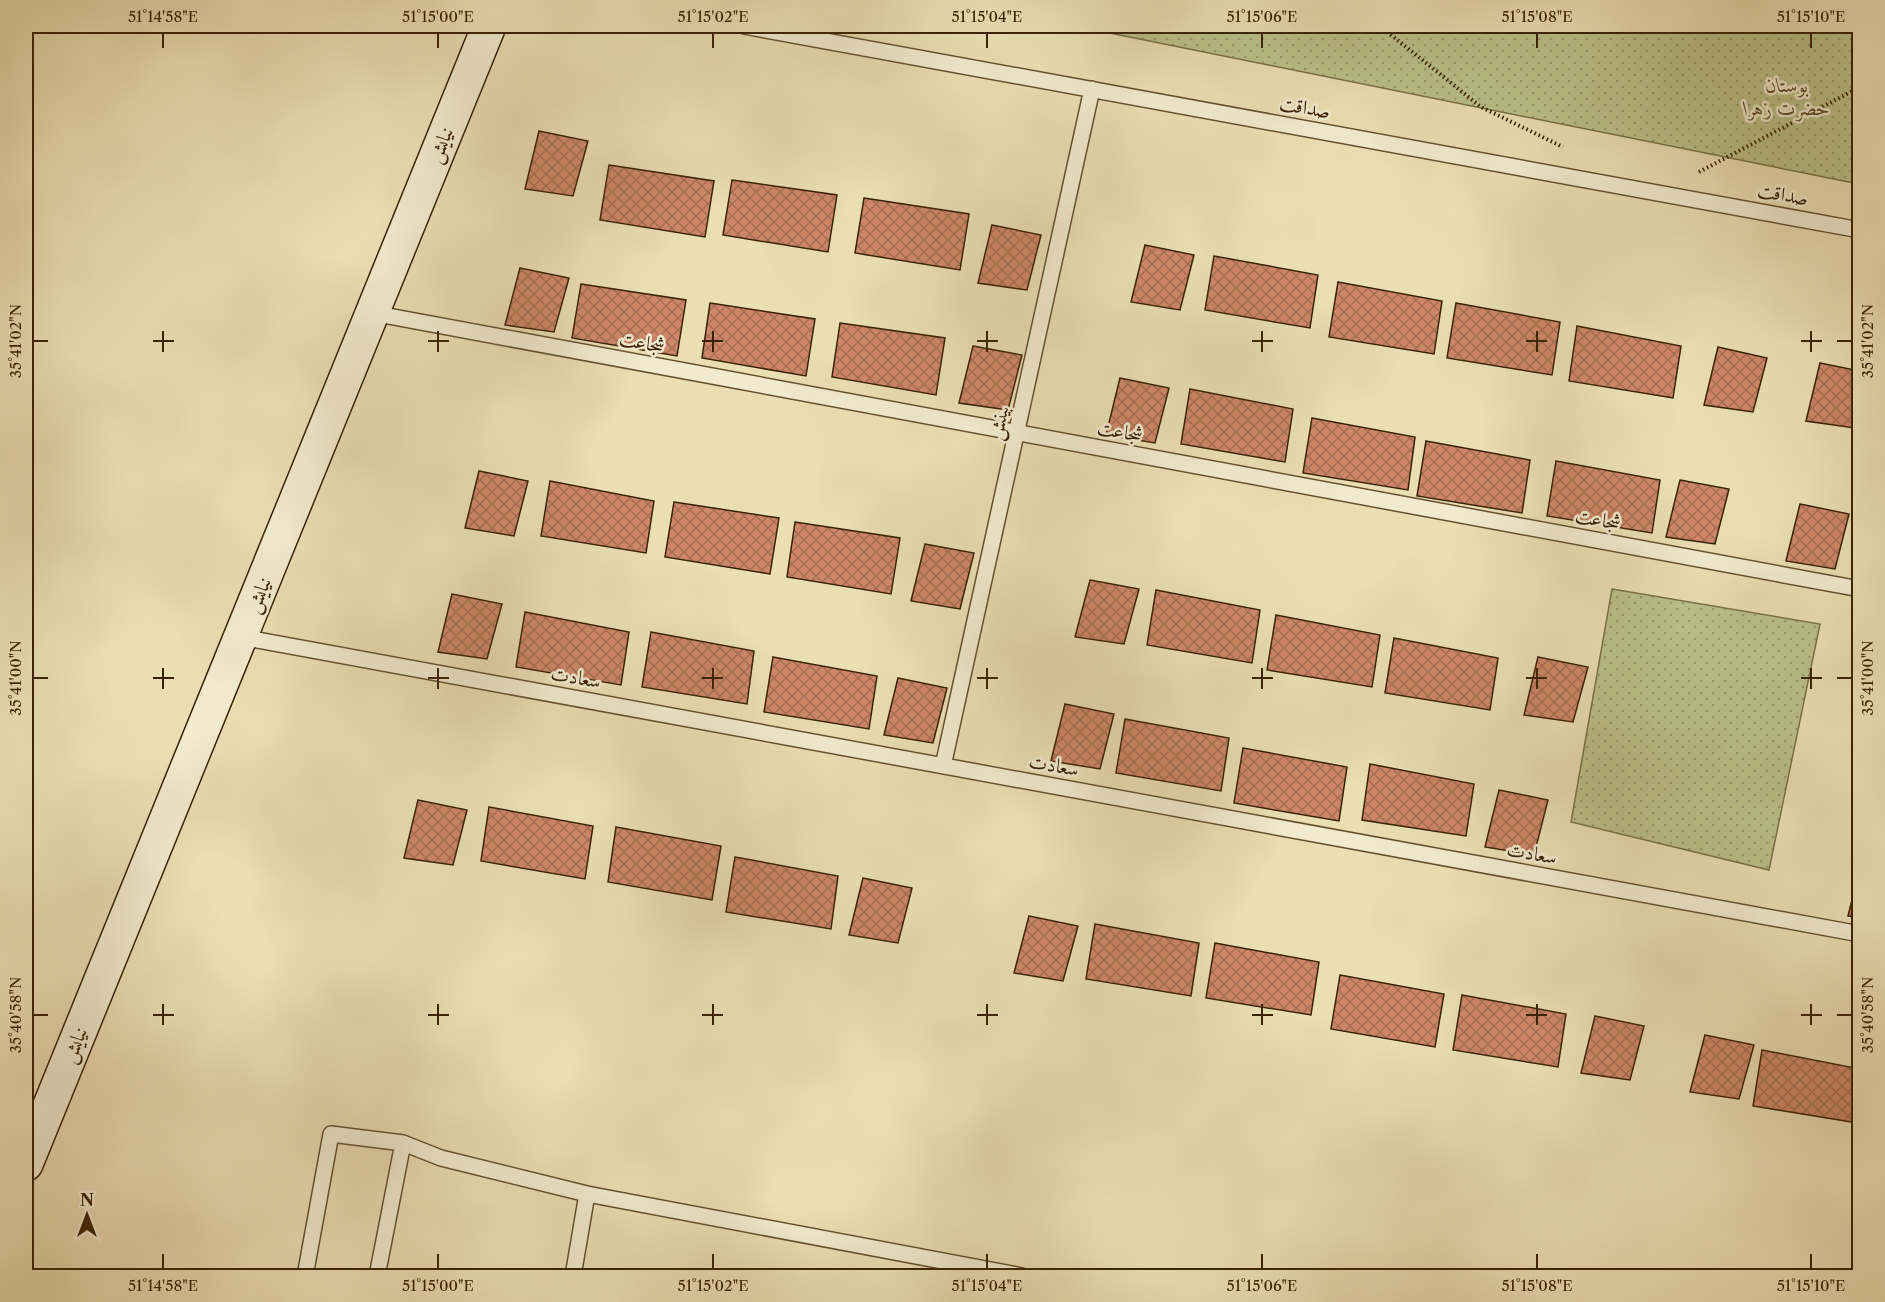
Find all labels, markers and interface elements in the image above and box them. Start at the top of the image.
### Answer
text: 51°14'58"E [128,7,198,26]
text: 51°15'00"E [402,7,474,26]
text: 51°15'02"E [678,7,748,26]
text: 51°15'04"E [952,7,1022,26]
text: 51°15'06"E [1227,7,1297,26]
text: 51°15'08"E [1501,7,1573,26]
text: 51°15'10"E [1777,7,1845,26]
park label: بوستان حضرت زهرا [1743,73,1830,122]
street label: صداقت [1278,91,1332,123]
street label: نیایش [422,123,460,167]
street label: صداقت [1756,178,1810,210]
text: 35°41'02"N [6,304,25,378]
text: 35°41'02"N [1858,304,1877,378]
street label: شجاعت [617,326,667,358]
street label: بینش [983,404,1015,443]
street label: شجاعت [1095,415,1145,447]
street label: شجاعت [1573,503,1623,535]
street label: نیایش [240,573,278,617]
text: 35°41'00"N [6,640,25,716]
text: 35°41'00"N [1858,640,1877,716]
street label: سعادت [549,661,603,693]
street label: سعادت [1027,749,1081,781]
street label: سعادت [1505,837,1559,869]
text: 35°40'58"N [6,977,25,1053]
text: 35°40'58"N [1858,977,1877,1053]
street label: نیایش [56,1023,94,1067]
north arrow [57,1185,117,1245]
text: N [80,1190,94,1210]
text: 51°14'58"E [128,1276,198,1295]
text: 51°15'00"E [402,1276,474,1295]
text: 51°15'02"E [678,1276,748,1295]
text: 51°15'04"E [952,1276,1022,1295]
text: 51°15'06"E [1227,1276,1297,1295]
text: 51°15'08"E [1501,1276,1573,1295]
text: 51°15'10"E [1777,1276,1845,1295]

